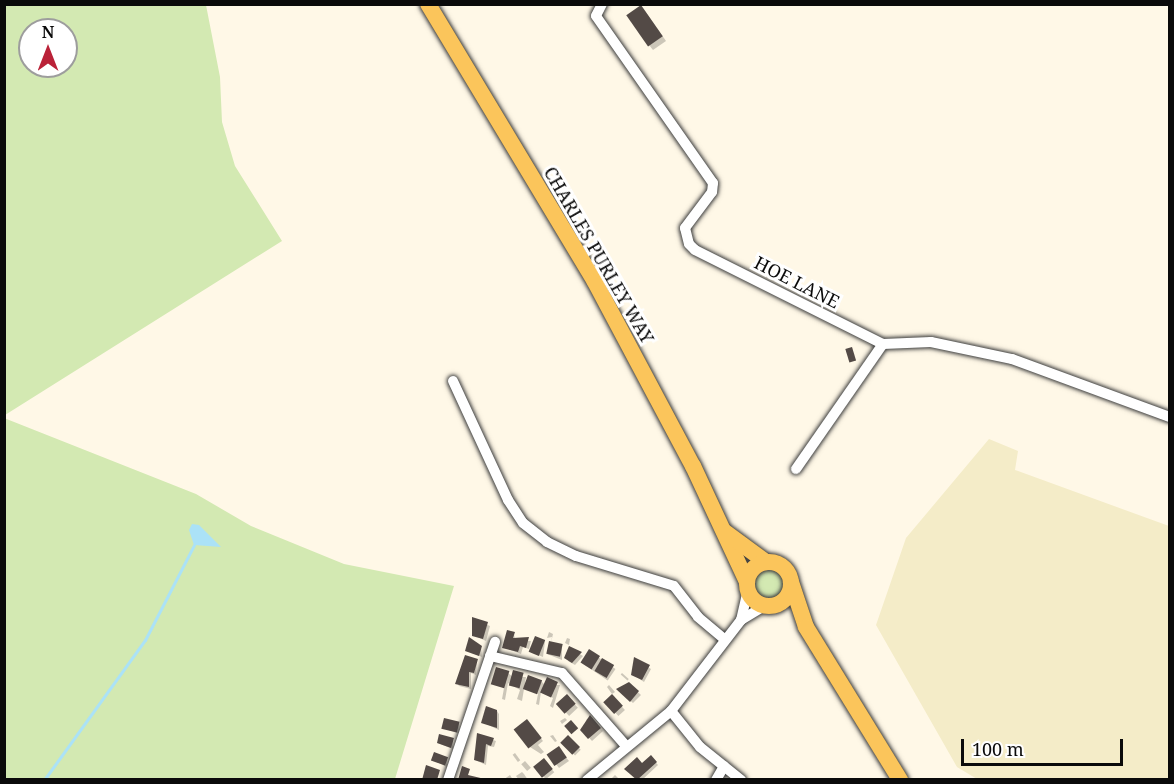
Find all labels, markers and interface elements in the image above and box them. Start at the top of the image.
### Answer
north arrow [18,18,78,78]
text: N [42,21,54,43]
street label: CHARLES PURLEY WAY [540,163,658,347]
street label: HOE LANE [751,251,843,313]
scale bar [964,727,1126,765]
text: 100 m [972,737,1024,761]

